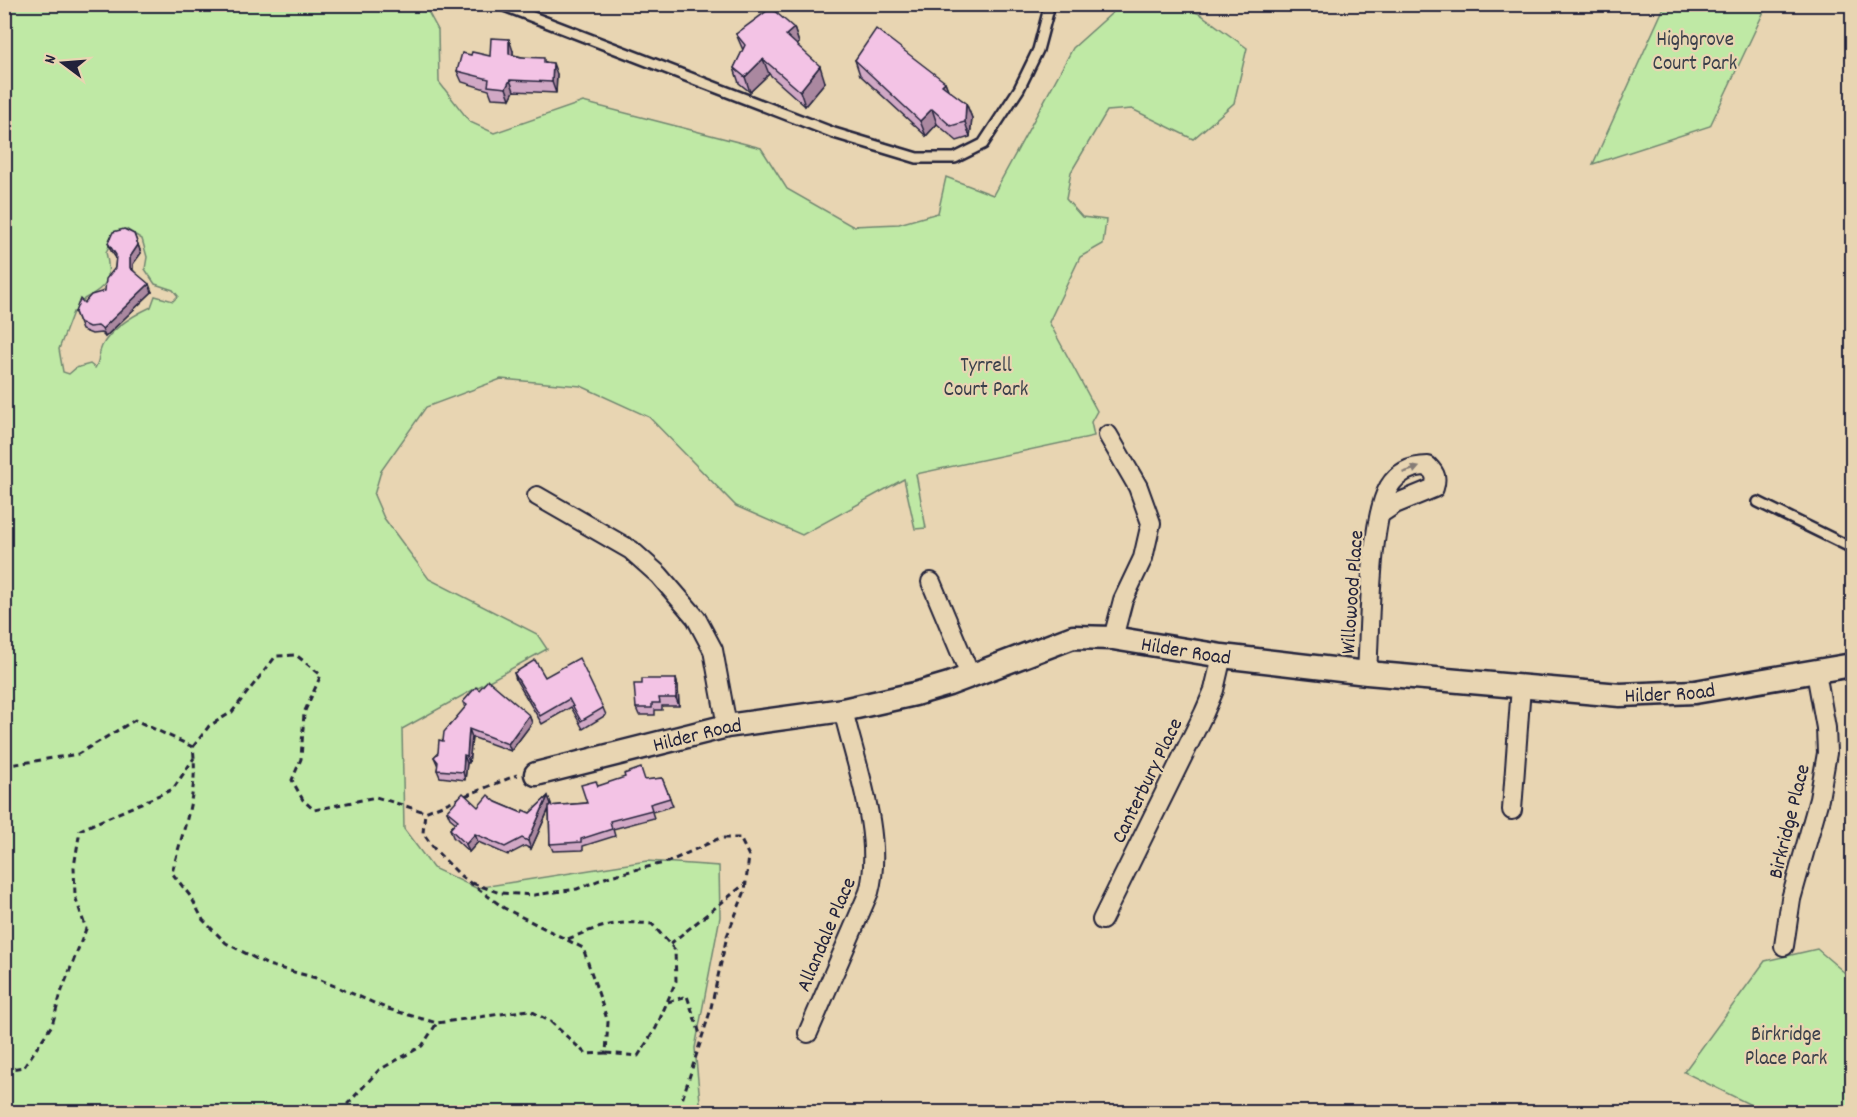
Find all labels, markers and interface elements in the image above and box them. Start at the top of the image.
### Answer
park label: Highgrove Court Park [1653,26,1737,80]
north arrow [33,33,93,93]
text: N [39,52,63,67]
park label: Tyrrell Court Park [944,352,1028,406]
one-way arrow [1403,464,1421,474]
street label: Willowood Place [1335,529,1373,655]
street label: Hilder Road [1139,631,1232,675]
street label: Hilder Road [1624,677,1718,713]
street label: Hilder Road [650,712,744,762]
street label: Canterbury Place [1105,714,1192,849]
street label: Birkridge Place [1762,761,1820,882]
street label: Allandale Place [790,873,865,997]
park label: Birkridge Place Park [1745,1021,1827,1075]

